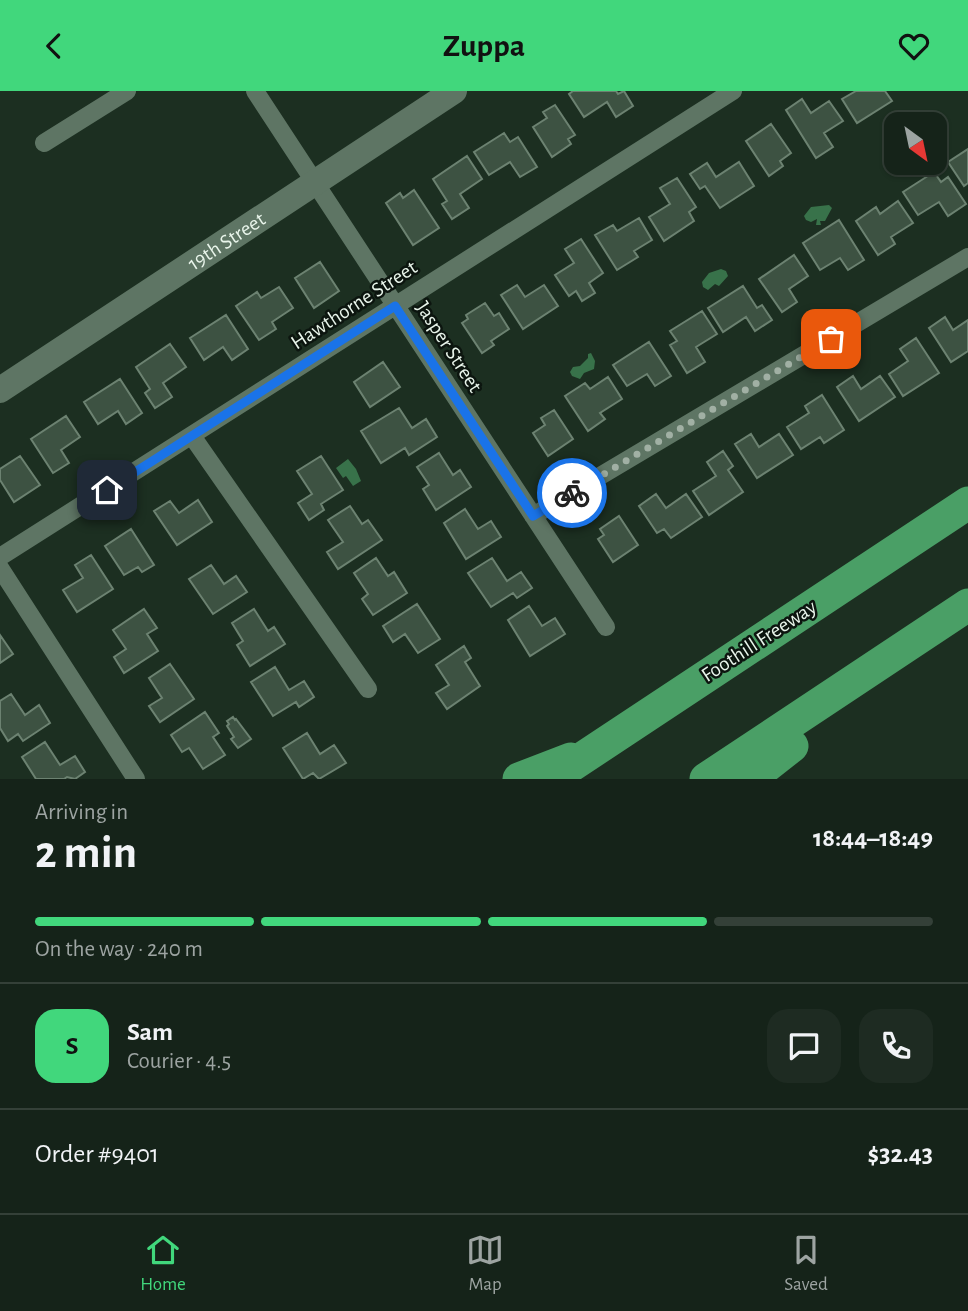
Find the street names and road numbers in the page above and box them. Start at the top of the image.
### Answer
street label: 19th Street [184,208,269,274]
street label: Hawthorne Street [287,256,421,353]
street label: Jasper Street [412,298,486,396]
street label: Foothill Freeway [698,596,820,686]

